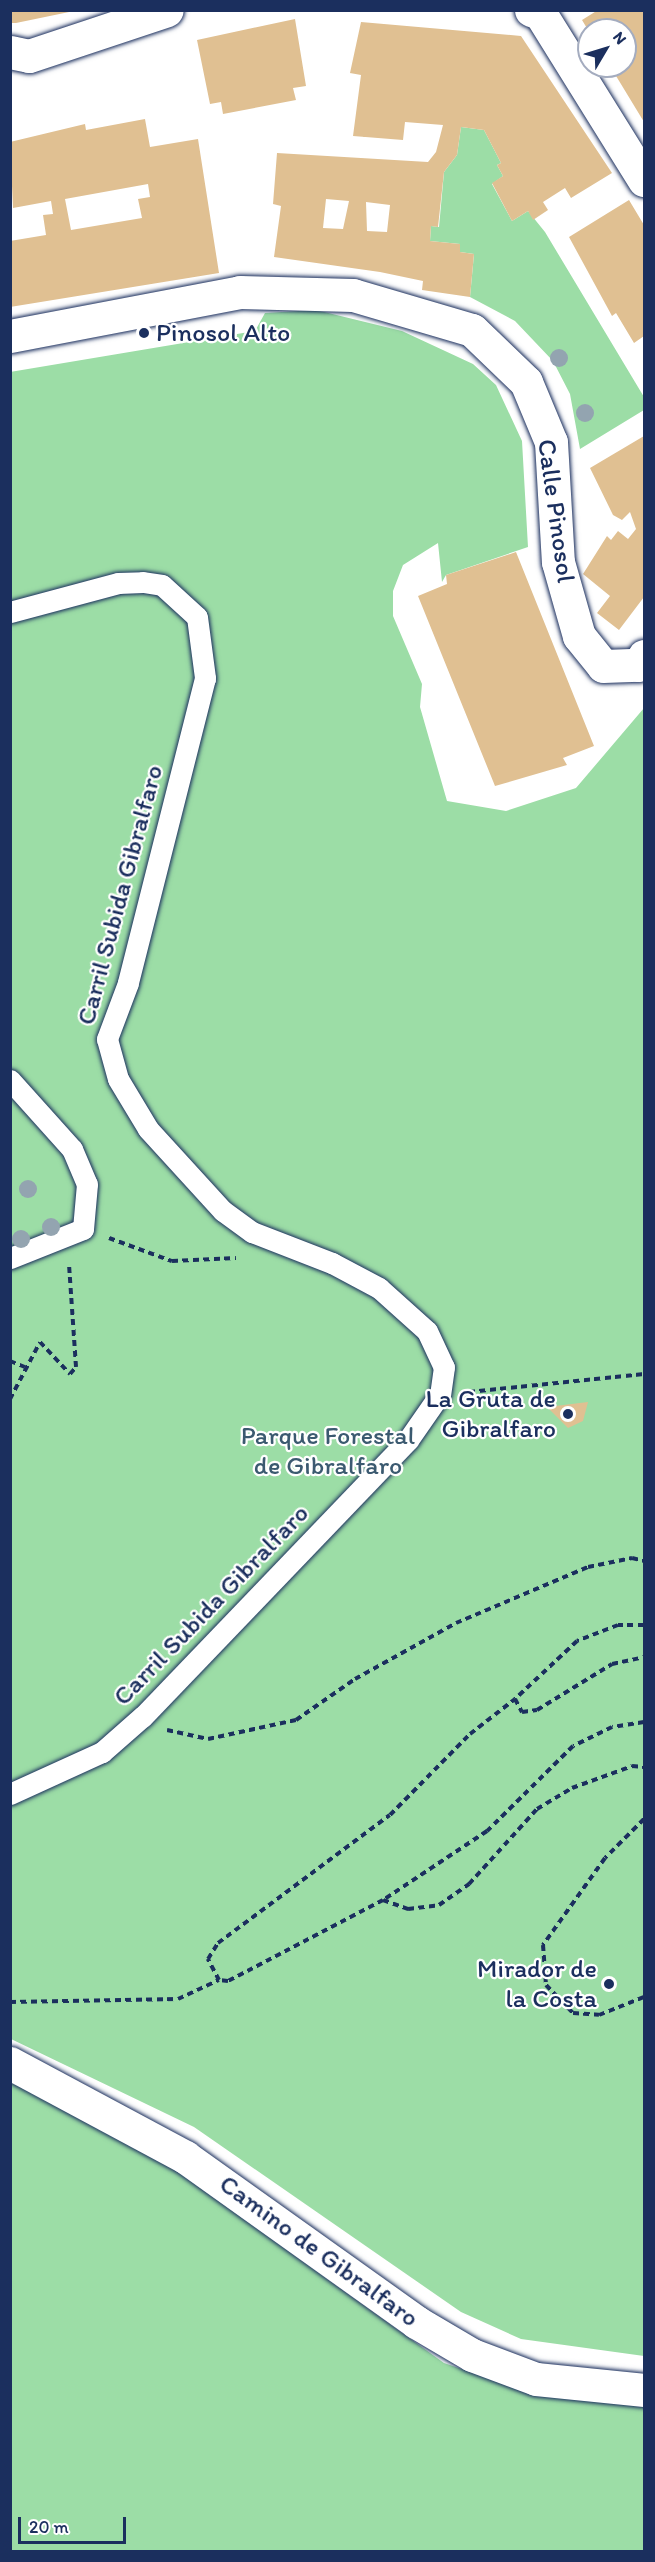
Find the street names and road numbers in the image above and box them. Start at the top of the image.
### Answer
street label: Calle Pinosol [530,437,582,585]
street label: Carril Subida Gibralfaro [70,762,170,1028]
street label: Carril Subida Gibralfaro [107,1498,315,1712]
street label: Camino de Gibralfaro [213,2168,425,2334]

